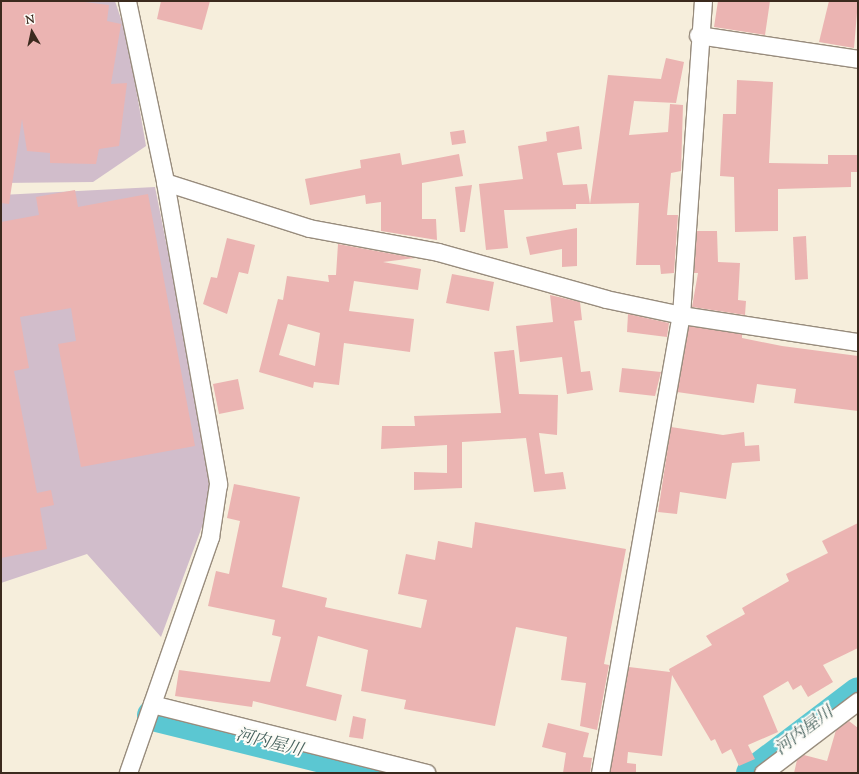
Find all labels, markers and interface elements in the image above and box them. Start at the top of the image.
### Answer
north arrow [12,12,52,52]
text: N [25,12,36,29]
water label: 河内屋川 [772,703,838,761]
water label: 河内屋川 [234,726,304,762]

